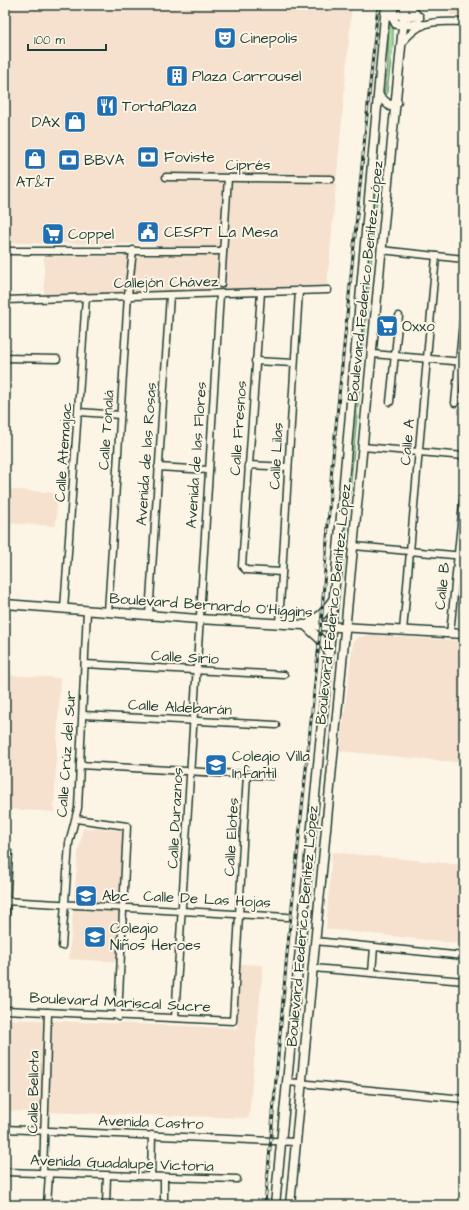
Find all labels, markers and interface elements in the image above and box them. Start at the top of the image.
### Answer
theatre icon: Cinepolis [212,25,238,51]
scale bar [28,26,106,52]
place label: Cinepolis [240,28,298,49]
text: 100 m [34,32,65,49]
building icon: Plaza Carrousel [164,63,190,89]
place label: Plaza Carrousel [192,66,301,87]
restaurant icon: TortaPlaza [94,93,120,119]
place label: TortaPlaza [122,96,197,117]
shop icon: DAX [62,109,88,135]
place label: DAX [32,112,60,133]
bank icon: Foviste [135,144,161,170]
shop icon: AT&T [22,146,48,172]
bank icon: BBVA [56,147,82,173]
place label: Foviste [164,147,215,168]
place label: BBVA [84,150,125,171]
street label: Ciprés [225,155,271,176]
street label: Boulevard Federico Benítez López [342,159,389,403]
place label: AT&T [16,172,55,193]
public building icon: CESPT La Mesa [135,219,161,245]
supermarket icon: Coppel [40,221,66,247]
place label: CESPT La Mesa [164,222,278,243]
place label: Coppel [68,224,114,245]
street label: Callejón Chávez [113,271,219,294]
supermarket icon: Oxxo [374,313,400,339]
place label: Oxxo [402,316,435,337]
street label: Avenida de las Flores [181,380,212,529]
street label: Calle Fresnos [225,380,252,476]
street label: Avenida de las Rosas [131,381,162,526]
street label: Calle Tonalá [93,389,120,471]
street label: Calle Atemajac [50,401,77,503]
street label: Calle A [395,417,420,466]
street label: Calle Lilas [264,421,289,490]
street label: Boulevard Federico Benítez López [310,482,357,726]
street label: Calle B [430,561,455,611]
street label: Boulevard Bernardo O'Higgins [109,588,314,624]
street label: Calle Sirio [150,645,220,670]
street label: Calle Crúz del Sur [52,690,81,818]
street label: Calle Aldebarán [127,694,233,721]
place label: Colegio Villa Infantil [232,746,310,784]
school or university icon: Colegio Villa Infantil [203,752,229,778]
street label: Calle Duraznos [162,766,189,869]
street label: Calle Elotes [219,797,244,877]
street label: Boulevard Federico Benítez López [281,804,324,1048]
school or university icon: Abc [73,883,99,909]
place label: Abc [102,886,130,907]
street label: Calle De Las Hojas [143,886,272,913]
place label: Colegio Niños Heroes [110,918,201,956]
school or university icon: Colegio Niños Heroes [82,924,108,950]
street label: Boulevard Mariscal Sucre [29,987,211,1018]
street label: Calle Bellota [22,1050,45,1134]
street label: Avenida Castro [98,1110,204,1135]
street label: Avenida Guadalupe Victoria [30,1150,215,1177]

